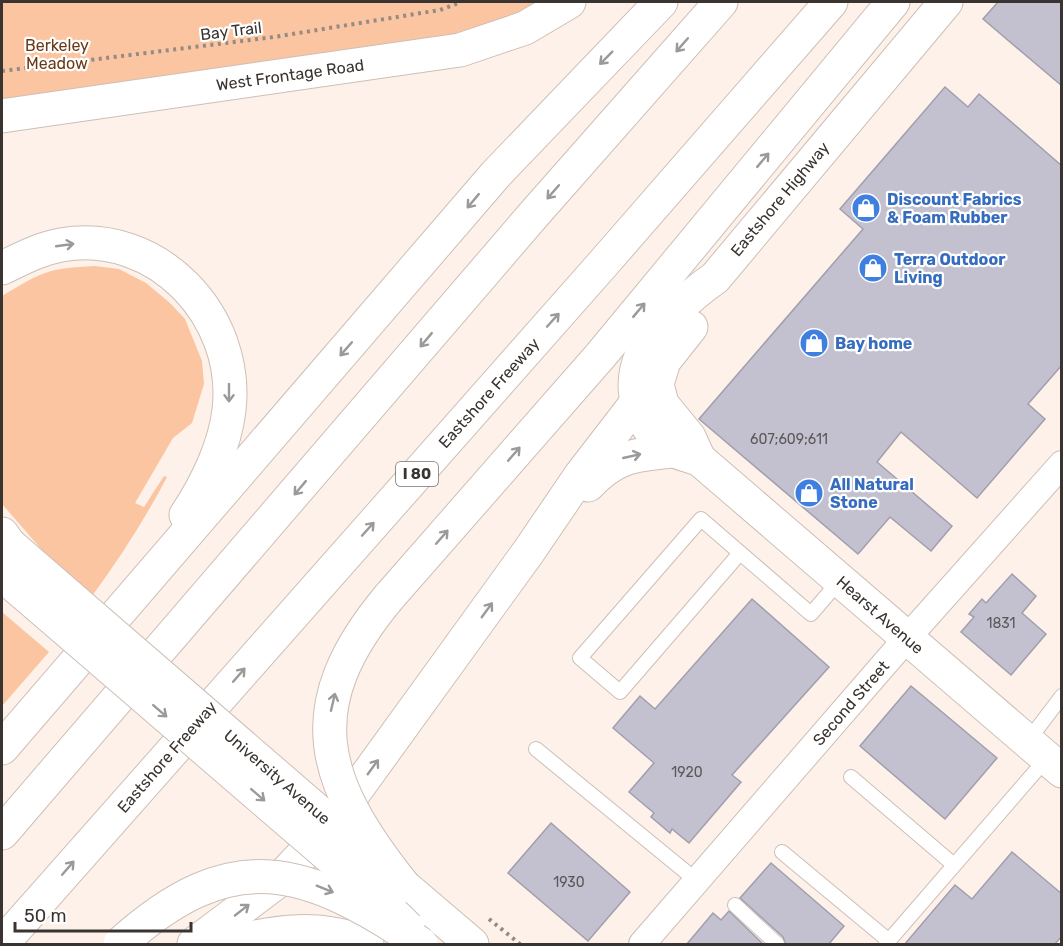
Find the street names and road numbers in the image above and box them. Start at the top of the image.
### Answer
street label: Bay Trail [199,18,263,44]
street label: West Frontage Road [215,55,365,95]
street label: Eastshore Highway [727,138,833,260]
street label: Eastshore Freeway [435,334,544,452]
road number: I 80 [396,462,438,486]
street label: Hearst Avenue [833,572,927,658]
street label: Second Street [809,657,893,749]
street label: Eastshore Freeway [113,697,221,817]
street label: University Avenue [220,726,334,828]

